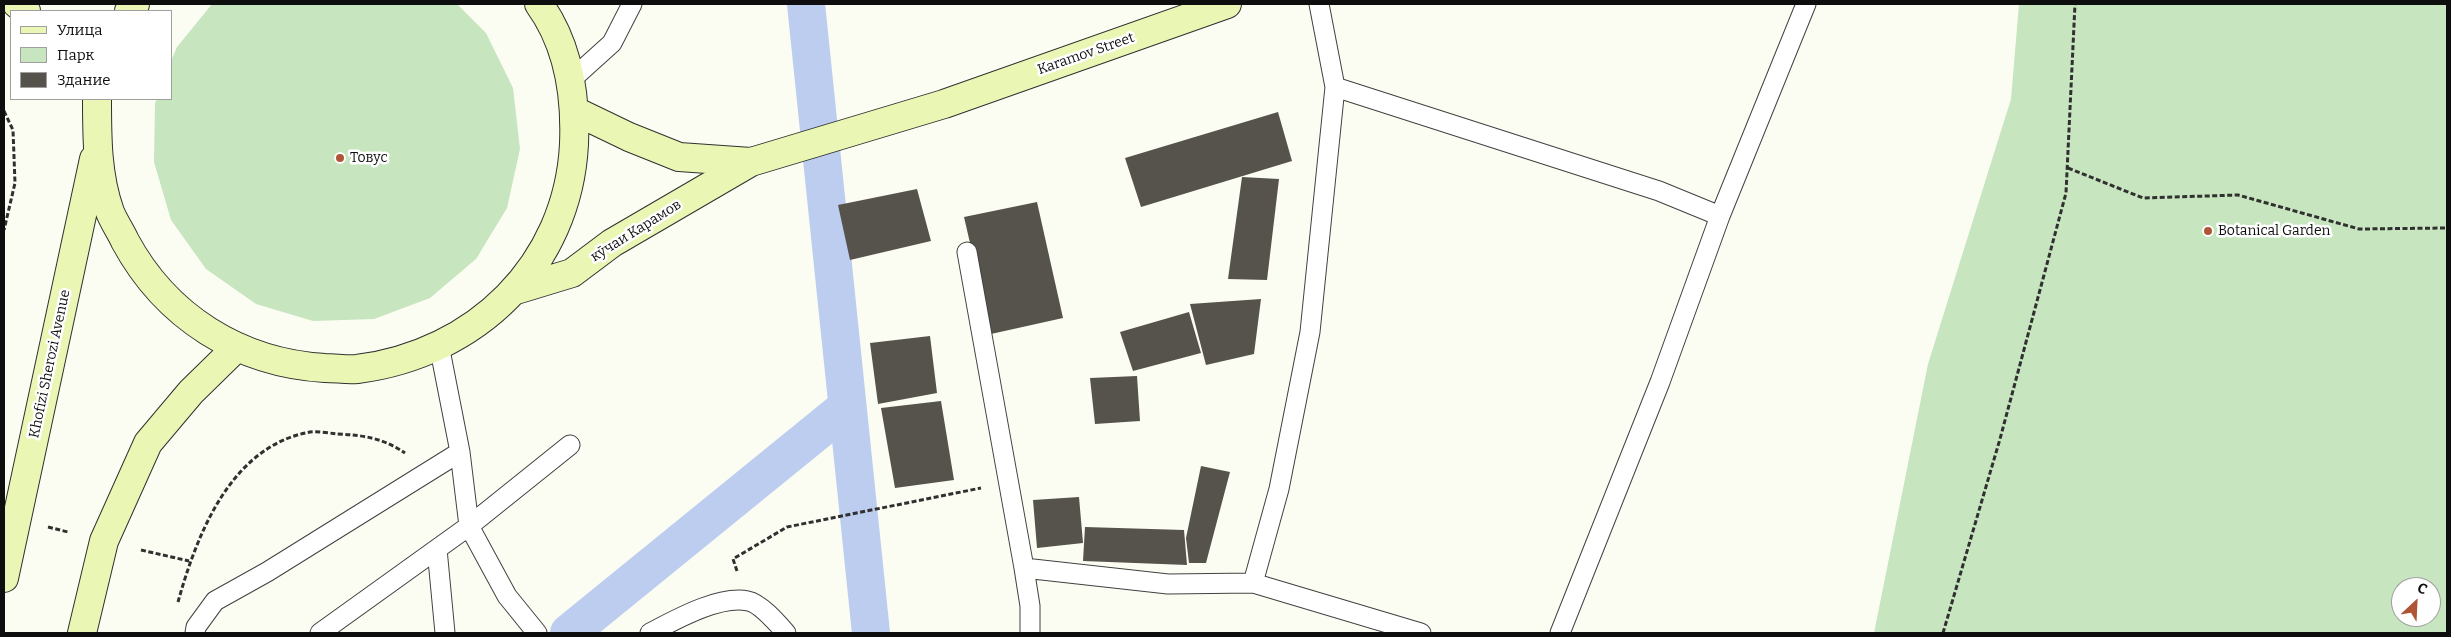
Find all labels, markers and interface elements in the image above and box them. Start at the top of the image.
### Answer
legend [10,10,172,100]
text: Улица [57,21,103,39]
street label: Karamov Street [1035,30,1137,78]
text: Парк [57,46,94,64]
text: Здание [57,71,111,89]
place label: Товус [350,150,388,166]
marker: Товус [334,152,346,164]
street label: кӯчаи Карамов [588,196,684,266]
place label: Botanical Garden [2218,223,2330,239]
marker: Botanical Garden [2202,225,2214,237]
street label: Khofizi Sherozi Avenue [26,288,74,440]
north arrow [2391,577,2441,627]
text: С [2415,579,2430,598]

